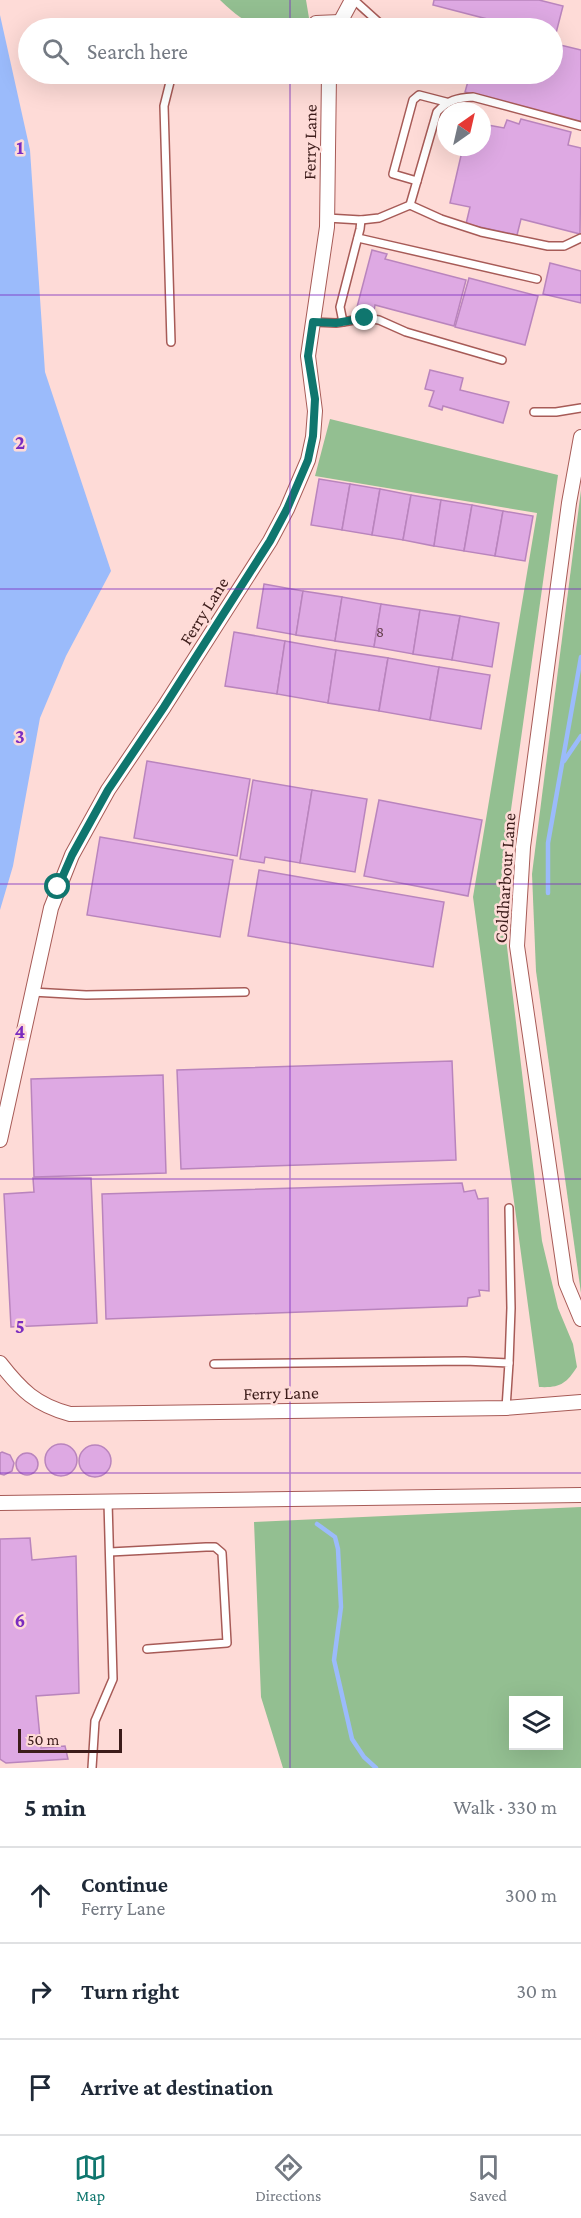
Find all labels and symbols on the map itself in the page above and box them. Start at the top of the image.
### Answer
north arrow [437,102,491,156]
street label: Ferry Lane [299,104,321,180]
text: 1 [16,136,24,158]
route end [351,304,377,330]
text: 2 [15,431,25,453]
street label: Ferry Lane [175,573,233,648]
house number: 8 [376,624,384,640]
text: 3 [15,725,25,747]
street label: Coldharbour Lane [490,812,520,944]
route start [44,873,70,899]
text: 4 [15,1020,26,1042]
text: 5 [15,1315,25,1337]
street label: Ferry Lane [243,1382,319,1404]
text: 6 [15,1609,25,1631]
scale bar [18,1726,122,1754]

